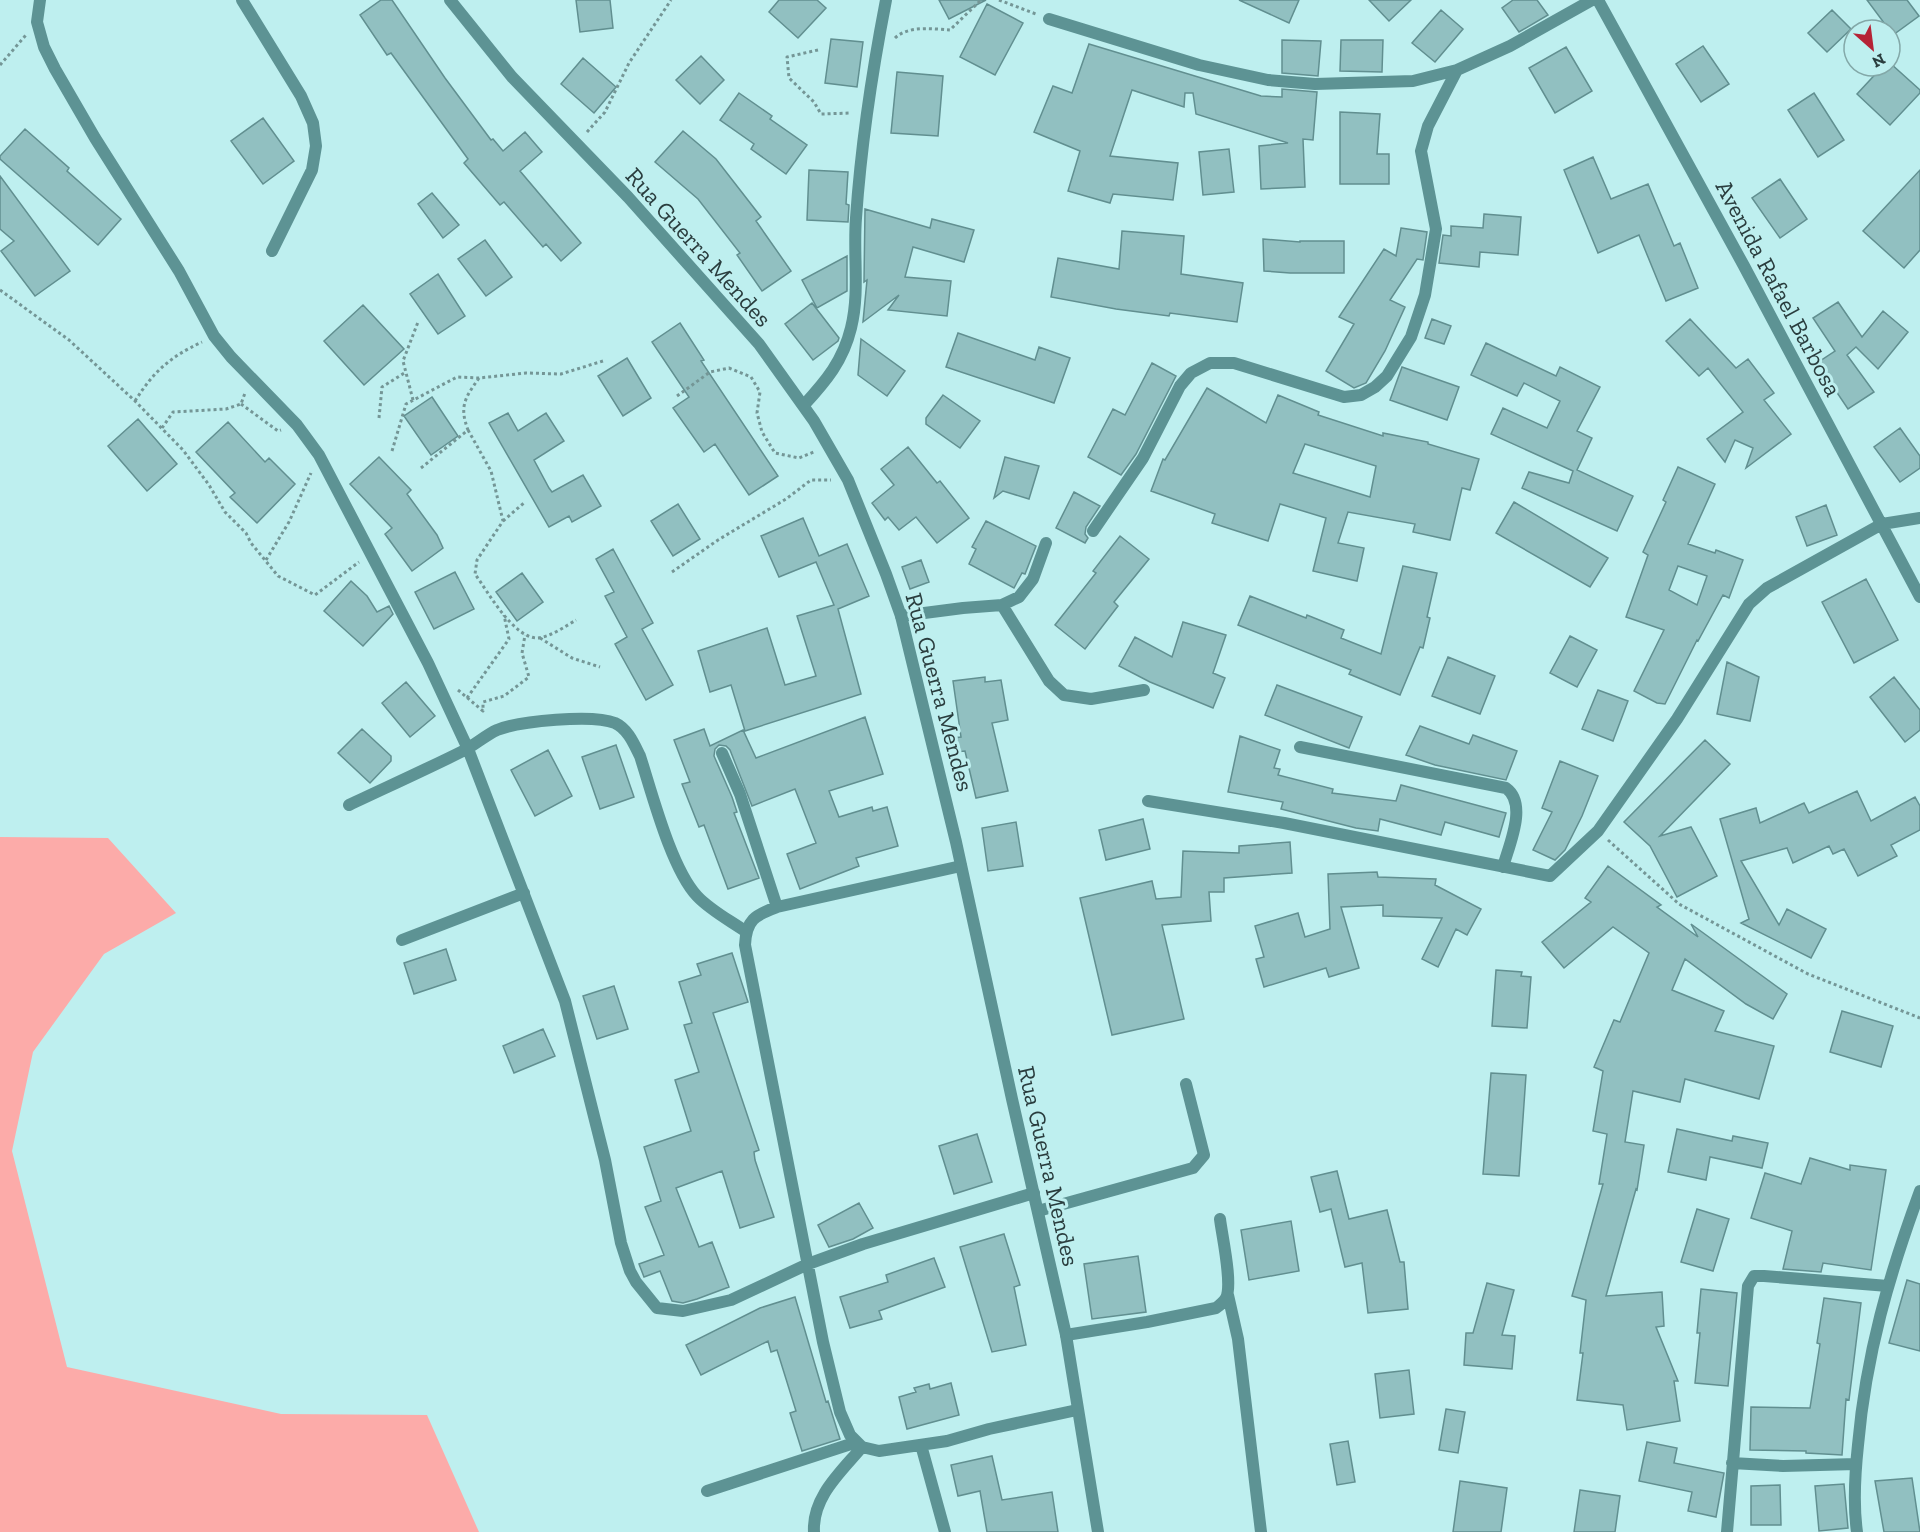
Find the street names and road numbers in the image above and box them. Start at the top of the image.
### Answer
street label: Rua Guerra Mendes [620,161,778,333]
street label: Avenida Rafael Barbosa [1710,175,1848,401]
street label: Rua Guerra Mendes [900,589,980,795]
street label: Rua Guerra Mendes [1012,1063,1086,1269]

